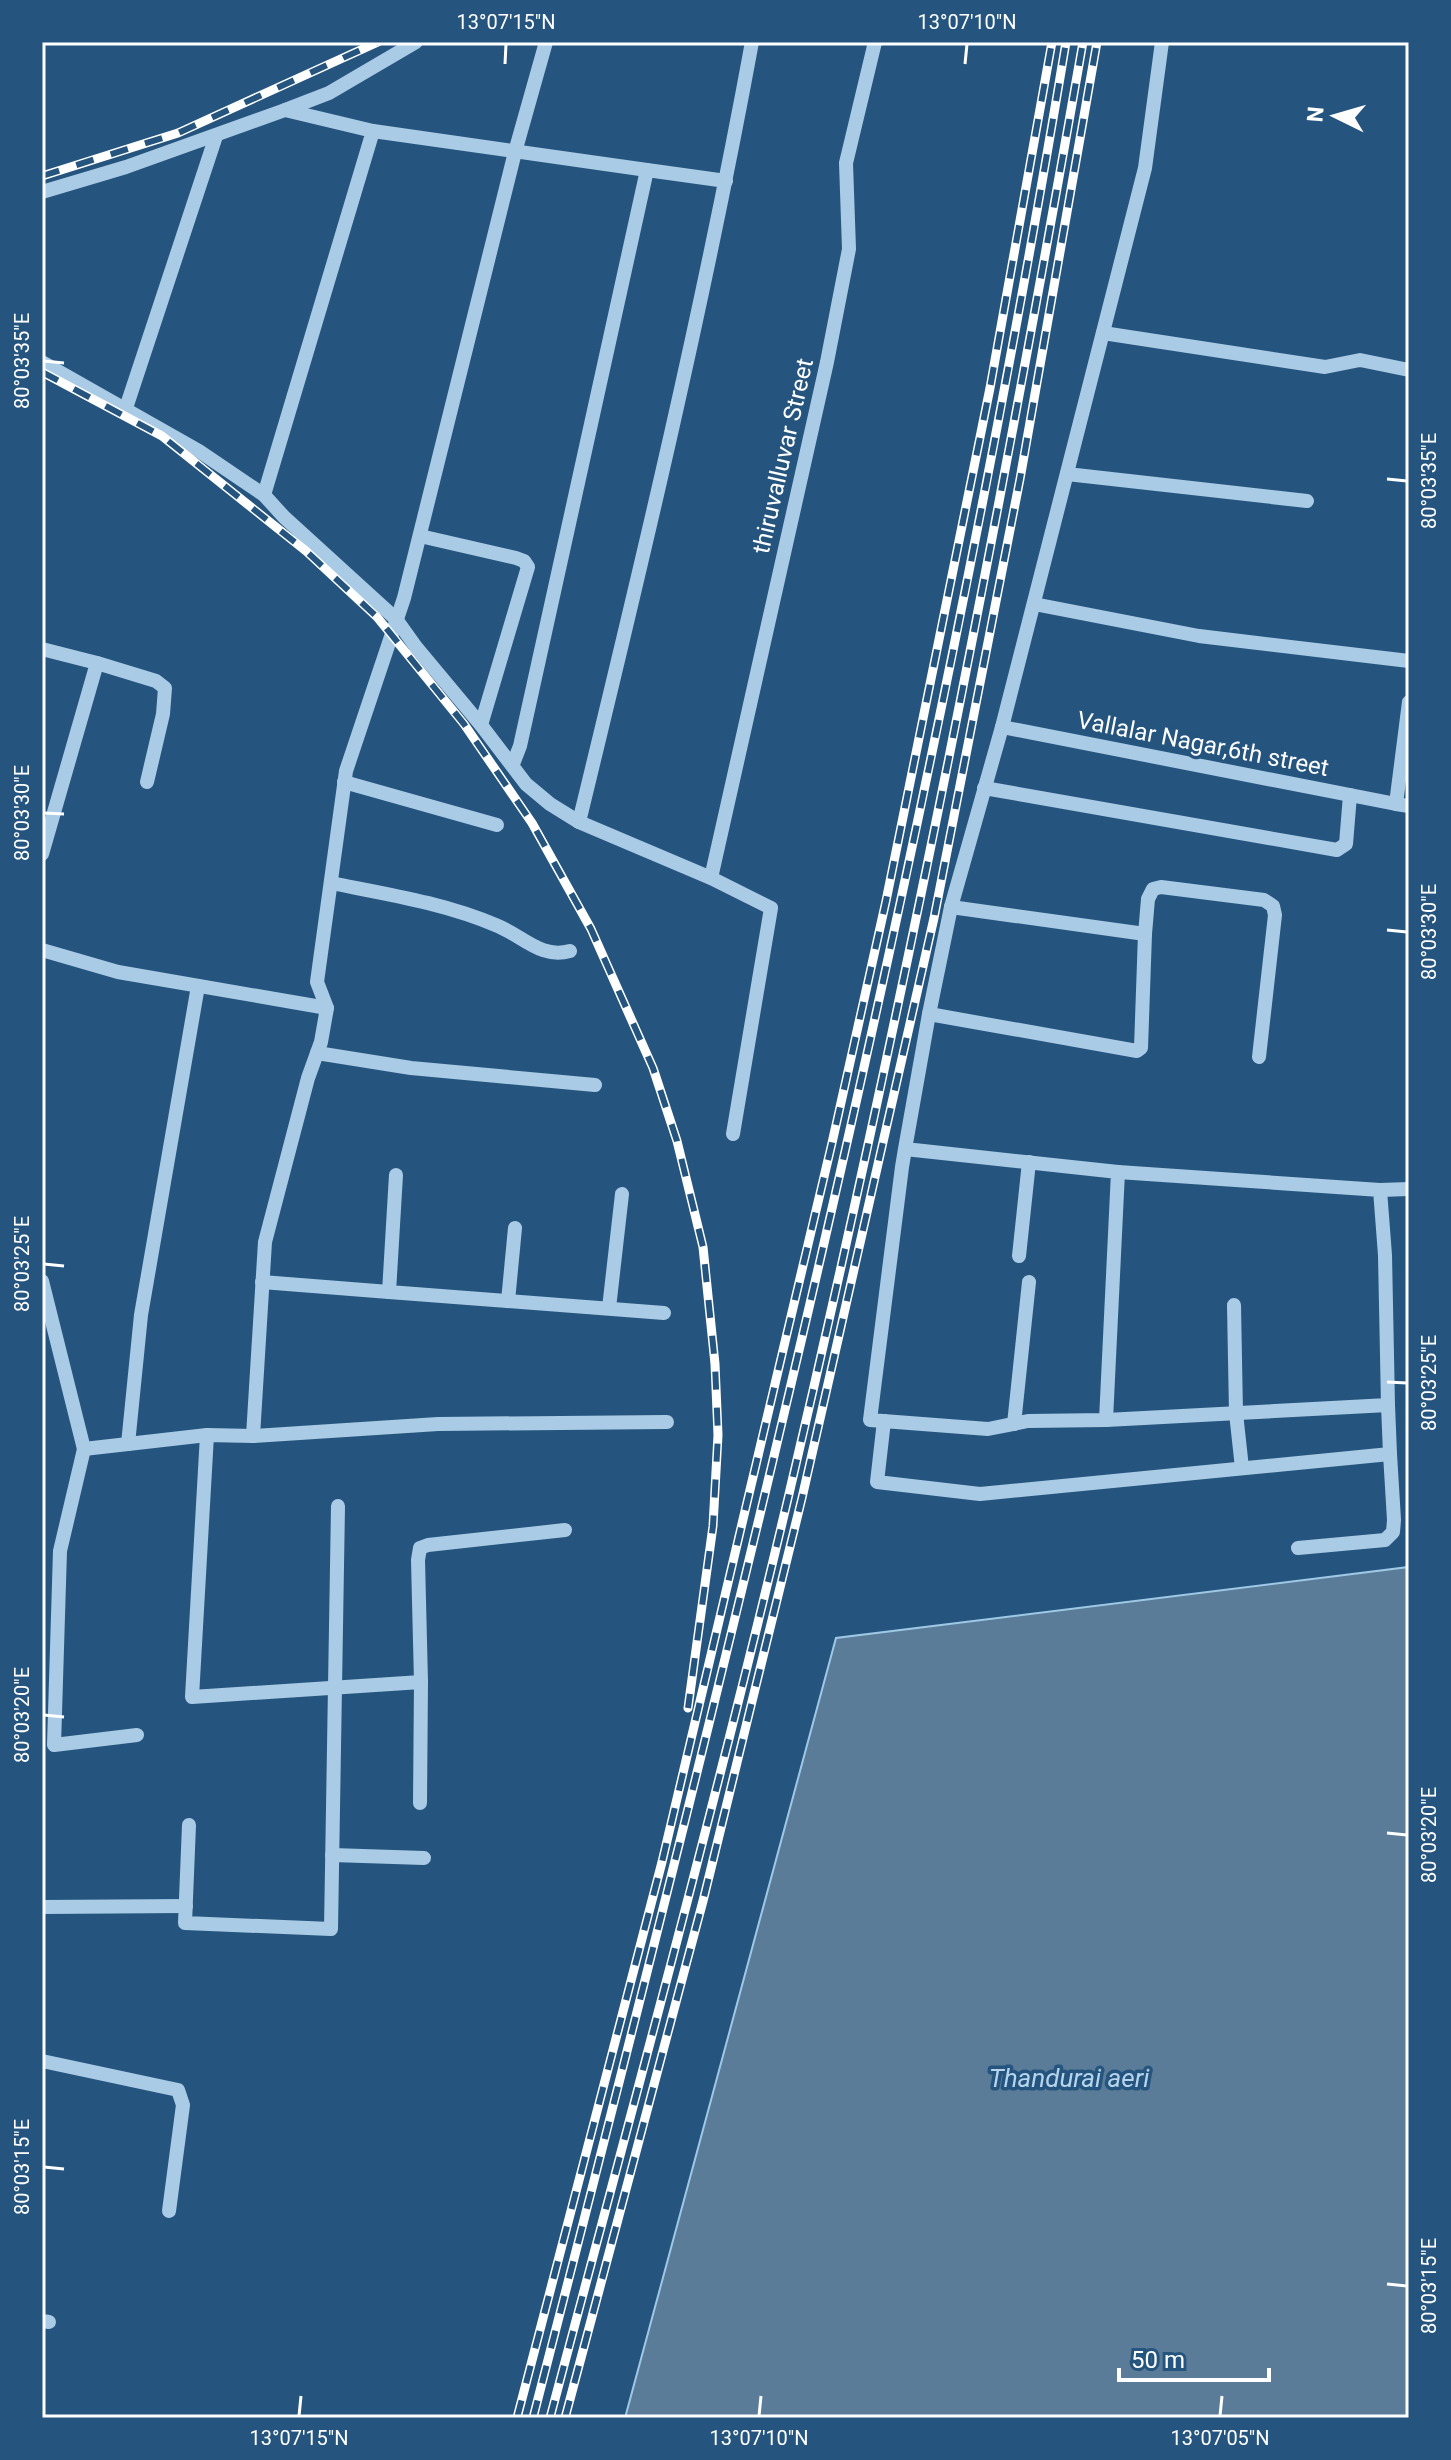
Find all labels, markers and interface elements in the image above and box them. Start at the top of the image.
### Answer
text: 13°07'15"N [456,10,556,34]
text: 13°07'10"N [917,10,1017,34]
north arrow [1295,76,1375,156]
text: N [1302,105,1329,123]
text: 80°03'35"E [10,313,34,409]
street label: thiruvalluvar Street [747,355,819,556]
text: 80°03'35"E [1417,433,1441,529]
street label: Vallalar Nagar,6th street [1075,706,1331,782]
text: 80°03'30"E [10,765,34,861]
text: 80°03'30"E [1417,884,1441,980]
text: 80°03'25"E [10,1216,34,1312]
text: 80°03'25"E [1417,1335,1441,1431]
text: 80°03'20"E [10,1667,34,1763]
text: 80°03'20"E [1417,1787,1441,1883]
water label: Thandurai aeri [989,2063,1150,2093]
text: 80°03'15"E [10,2119,34,2215]
text: 80°03'15"E [1417,2238,1441,2334]
scale bar [1119,2332,1269,2382]
text: 50 m [1131,2346,1185,2374]
text: 13°07'15"N [249,2426,349,2450]
text: 13°07'10"N [709,2426,809,2450]
text: 13°07'05"N [1170,2426,1270,2450]

